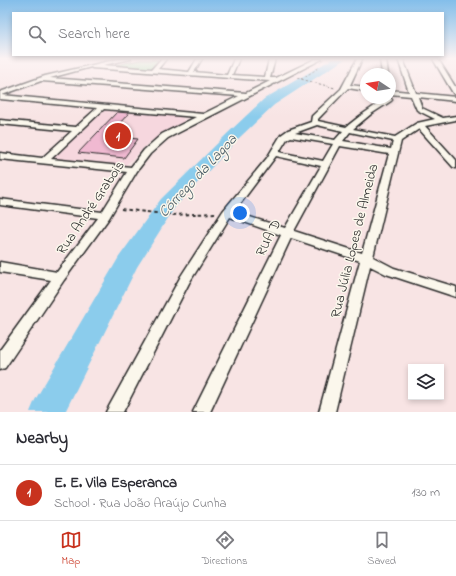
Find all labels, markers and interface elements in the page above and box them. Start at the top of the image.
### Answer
search box [12,12,444,56]
icon: search [26,23,48,45]
text: Search here [58,23,130,45]
north arrow [360,68,396,104]
pin: 1 [105,121,131,151]
water label: Córrego da Lagoa [153,129,244,223]
street label: Rua André Grabois [52,157,130,259]
street label: Rua Júlia Lopes de Almeida [326,162,384,320]
your location [230,203,250,223]
street label: RUA D [251,216,287,260]
map controls [408,364,444,400]
button: layers [408,364,444,400]
text: Nearby [16,426,68,451]
text: E. E. Vila Esperanca [54,472,177,494]
text: 1 [27,483,31,502]
text: 130 m [412,483,440,502]
text: School · Rua João Araújo Cunha [54,494,227,513]
tab: Map [60,529,82,569]
tab: Directions [202,529,247,569]
tab: Saved [367,529,396,569]

